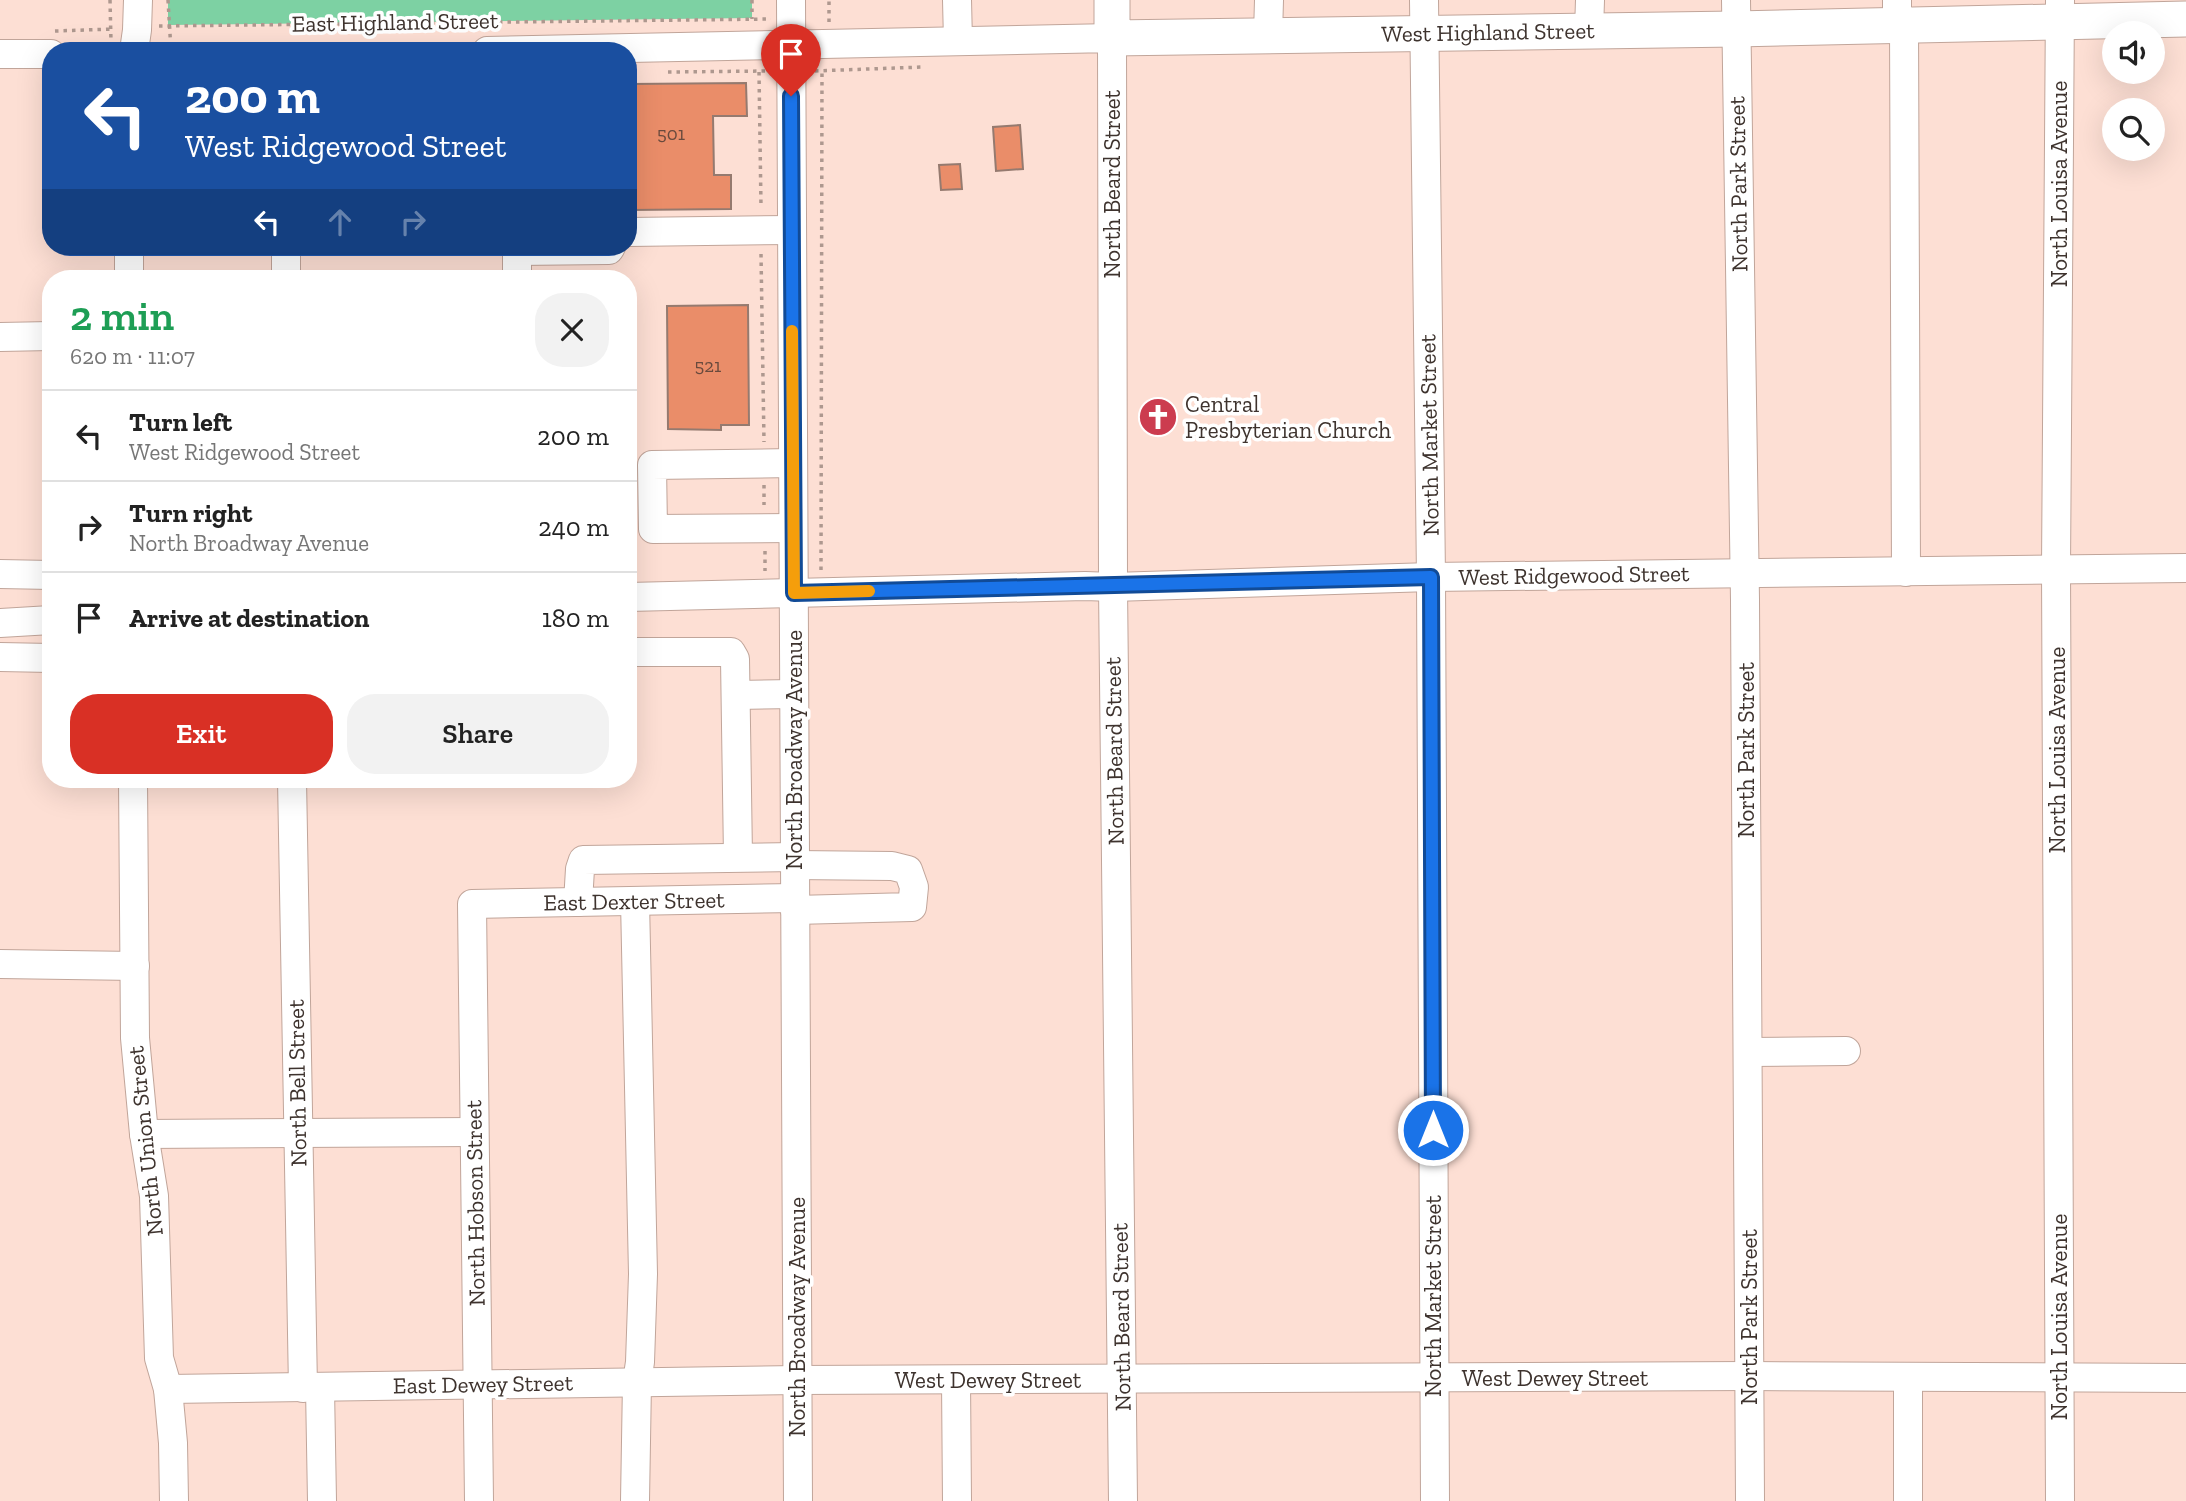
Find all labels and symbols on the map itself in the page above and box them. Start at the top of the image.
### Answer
street label: East Highland Street [291,6,499,38]
street label: West Highland Street [1381,16,1595,48]
pin [761,24,821,96]
street label: North Louisa Avenue [2045,81,2073,287]
street label: North Beard Street [1098,89,1126,278]
street label: North Park Street [1722,95,1754,272]
house number: 501 [657,122,685,145]
street label: North Market Street [1413,333,1445,536]
house number: 521 [695,354,721,377]
place label: Central Presbyterian Church [1185,390,1391,444]
church icon: Central Presbyterian Church [1137,396,1179,438]
street label: West Ridgewood Street [1458,559,1690,591]
street label: North Broadway Avenue [780,630,808,870]
street label: North Louisa Avenue [2043,647,2071,853]
street label: North Beard Street [1098,656,1130,845]
street label: North Park Street [1732,662,1760,838]
street label: East Dexter Street [543,885,725,917]
street label: North Bell Street [282,999,312,1167]
street label: North Union Street [121,1044,169,1237]
position arrow [1396,1093,1470,1167]
street label: North Hobson Street [459,1099,491,1306]
street label: North Market Street [1419,1195,1447,1397]
street label: North Broadway Avenue [783,1197,811,1437]
street label: North Louisa Avenue [2045,1214,2073,1420]
street label: North Beard Street [1105,1222,1137,1411]
street label: North Park Street [1735,1229,1763,1405]
street label: West Dewey Street [1462,1364,1649,1392]
street label: West Dewey Street [895,1366,1082,1394]
street label: East Dewey Street [393,1368,574,1400]

